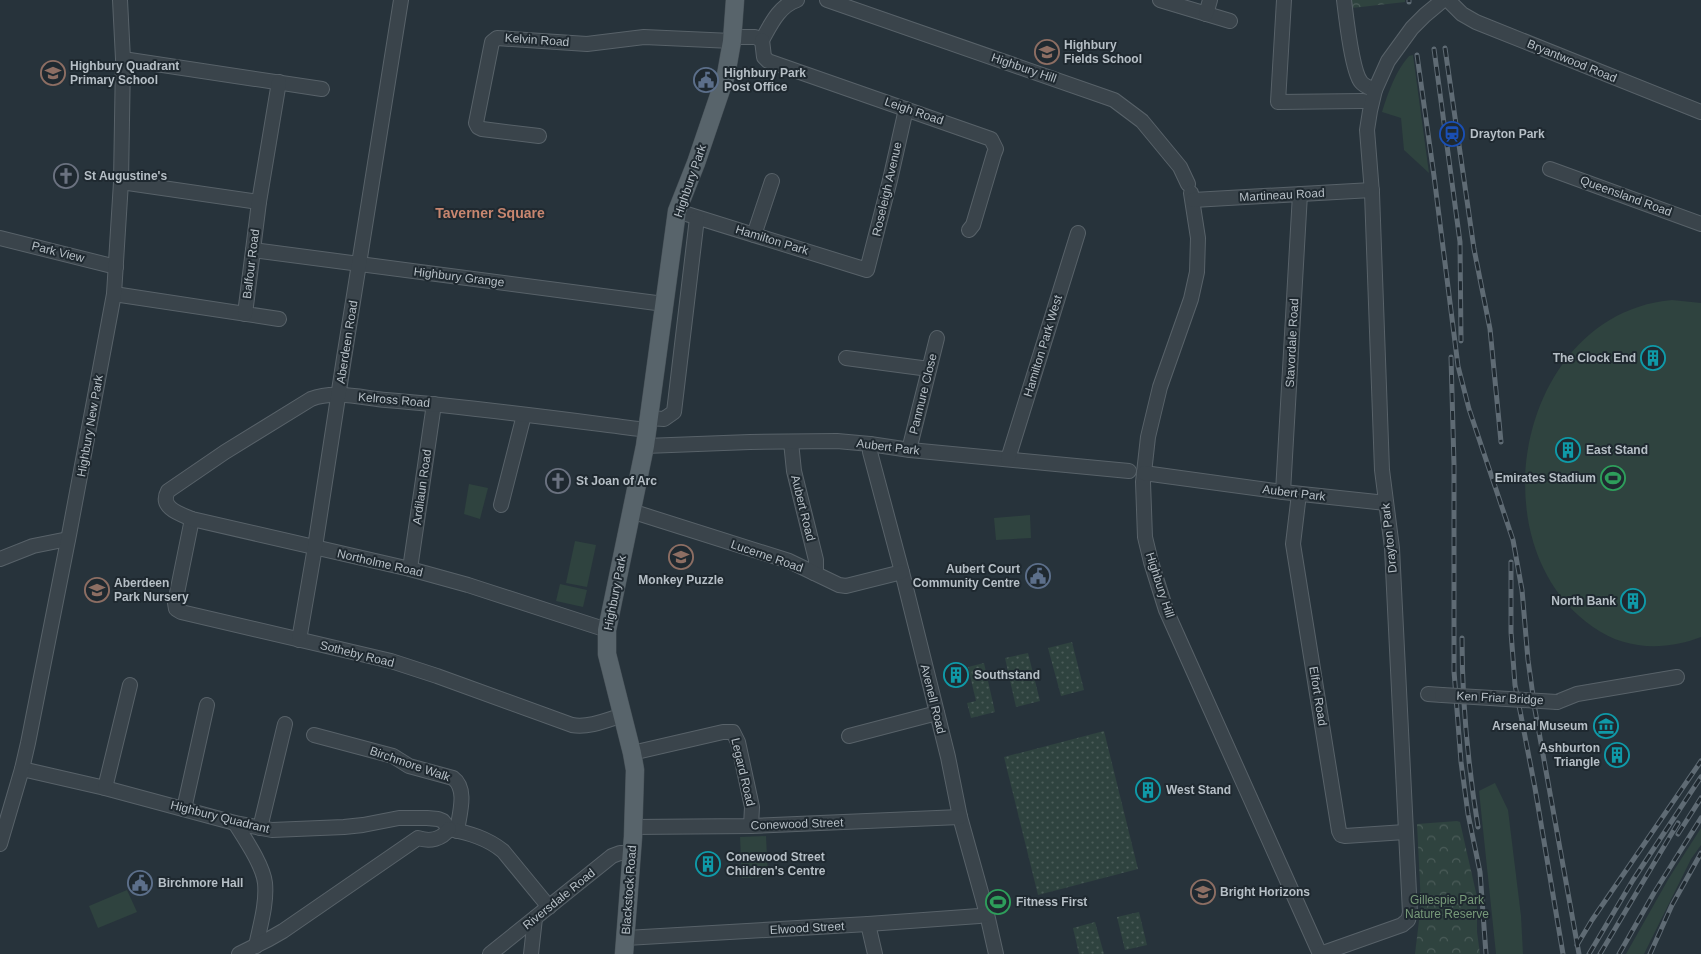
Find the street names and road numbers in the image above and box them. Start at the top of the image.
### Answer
street label: Kelvin Road [504,31,570,49]
street label: Bryantwood Road [1525,37,1619,85]
street label: Highbury Hill [990,50,1058,86]
street label: Leigh Road [883,94,945,128]
street label: Roseleigh Avenue [869,140,905,238]
street label: Highbury Park [671,142,709,219]
street label: Queensland Road [1578,173,1674,219]
street label: Martineau Road [1239,186,1325,204]
street label: Hamilton Park [734,222,811,258]
street label: Balfour Road [240,228,262,300]
street label: Park View [30,239,86,265]
street label: Highbury Grange [413,264,506,290]
street label: Hamilton Park West [1021,293,1065,399]
street label: Stavordale Road [1283,298,1301,388]
street label: Aberdeen Road [334,299,360,385]
street label: Panmure Close [906,352,940,436]
street label: Highbury New Park [74,373,106,478]
street label: Kelross Road [358,390,430,410]
street label: Aubert Park [856,436,921,458]
street label: Ardilaun Road [410,448,434,526]
street label: Aubert Road [788,474,818,542]
street label: Aubert Park [1262,482,1327,504]
street label: Drayton Park [1378,501,1400,574]
street label: Lucerne Road [729,537,805,575]
street label: Northolme Road [336,546,424,580]
street label: Highbury Hill [1143,550,1177,620]
street label: Highbury Park [601,553,629,632]
street label: Sotheby Road [318,638,396,670]
street label: Avenell Road [918,663,948,735]
street label: Elfort Road [1306,665,1330,727]
street label: Ken Friar Bridge [1456,689,1544,707]
street label: Legard Road [728,737,758,807]
street label: Birchmore Walk [368,744,453,785]
street label: Highbury Quadrant [169,798,272,836]
street label: Conewood Street [750,815,844,833]
street label: Blackstock Road [619,845,639,935]
street label: Riversdale Road [520,866,598,932]
street label: Elwood Street [769,919,845,937]

